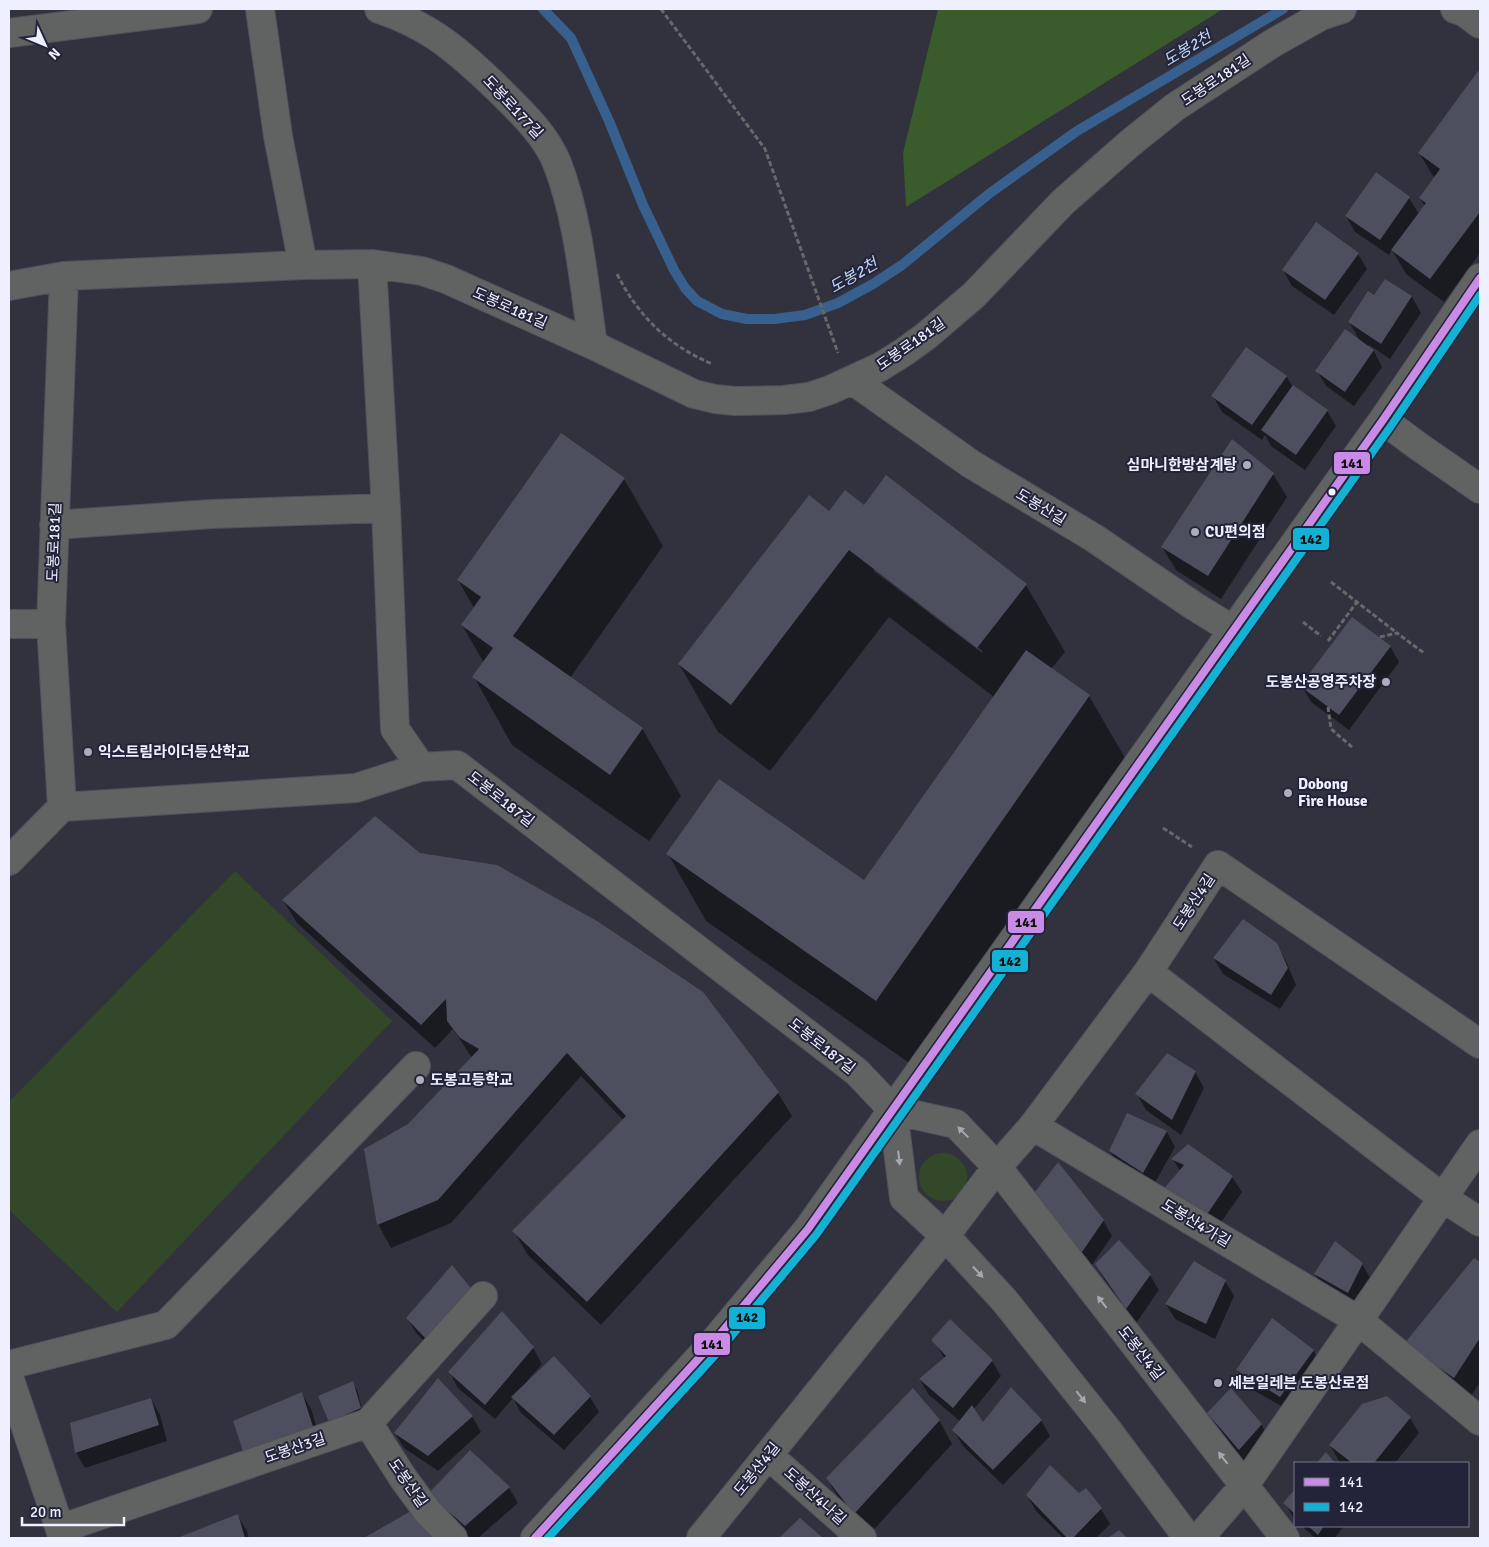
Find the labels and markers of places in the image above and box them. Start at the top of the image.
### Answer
place label: 심마니한방삼계탕 [1127,456,1237,474]
marker: 심마니한방삼계탕 [1241,459,1253,471]
unlabelled marker [1327,487,1337,497]
place label: CU편의점 [1205,523,1266,541]
marker: CU편의점 [1189,526,1201,538]
place label: 도봉산공영주차장 [1266,673,1376,691]
marker: 도봉산공영주차장 [1380,676,1392,688]
place label: 익스트림라이더등산학교 [98,743,250,761]
marker: 익스트림라이더등산학교 [82,746,94,758]
place label: Dobong Fire House [1298,775,1367,810]
marker: Dobong Fire House [1282,787,1294,799]
place label: 도봉고등학교 [430,1071,513,1089]
marker: 도봉고등학교 [414,1074,426,1086]
place label: 세븐일레븐 도봉산로점 [1228,1374,1369,1392]
marker: 세븐일레븐 도봉산로점 [1212,1377,1224,1389]

